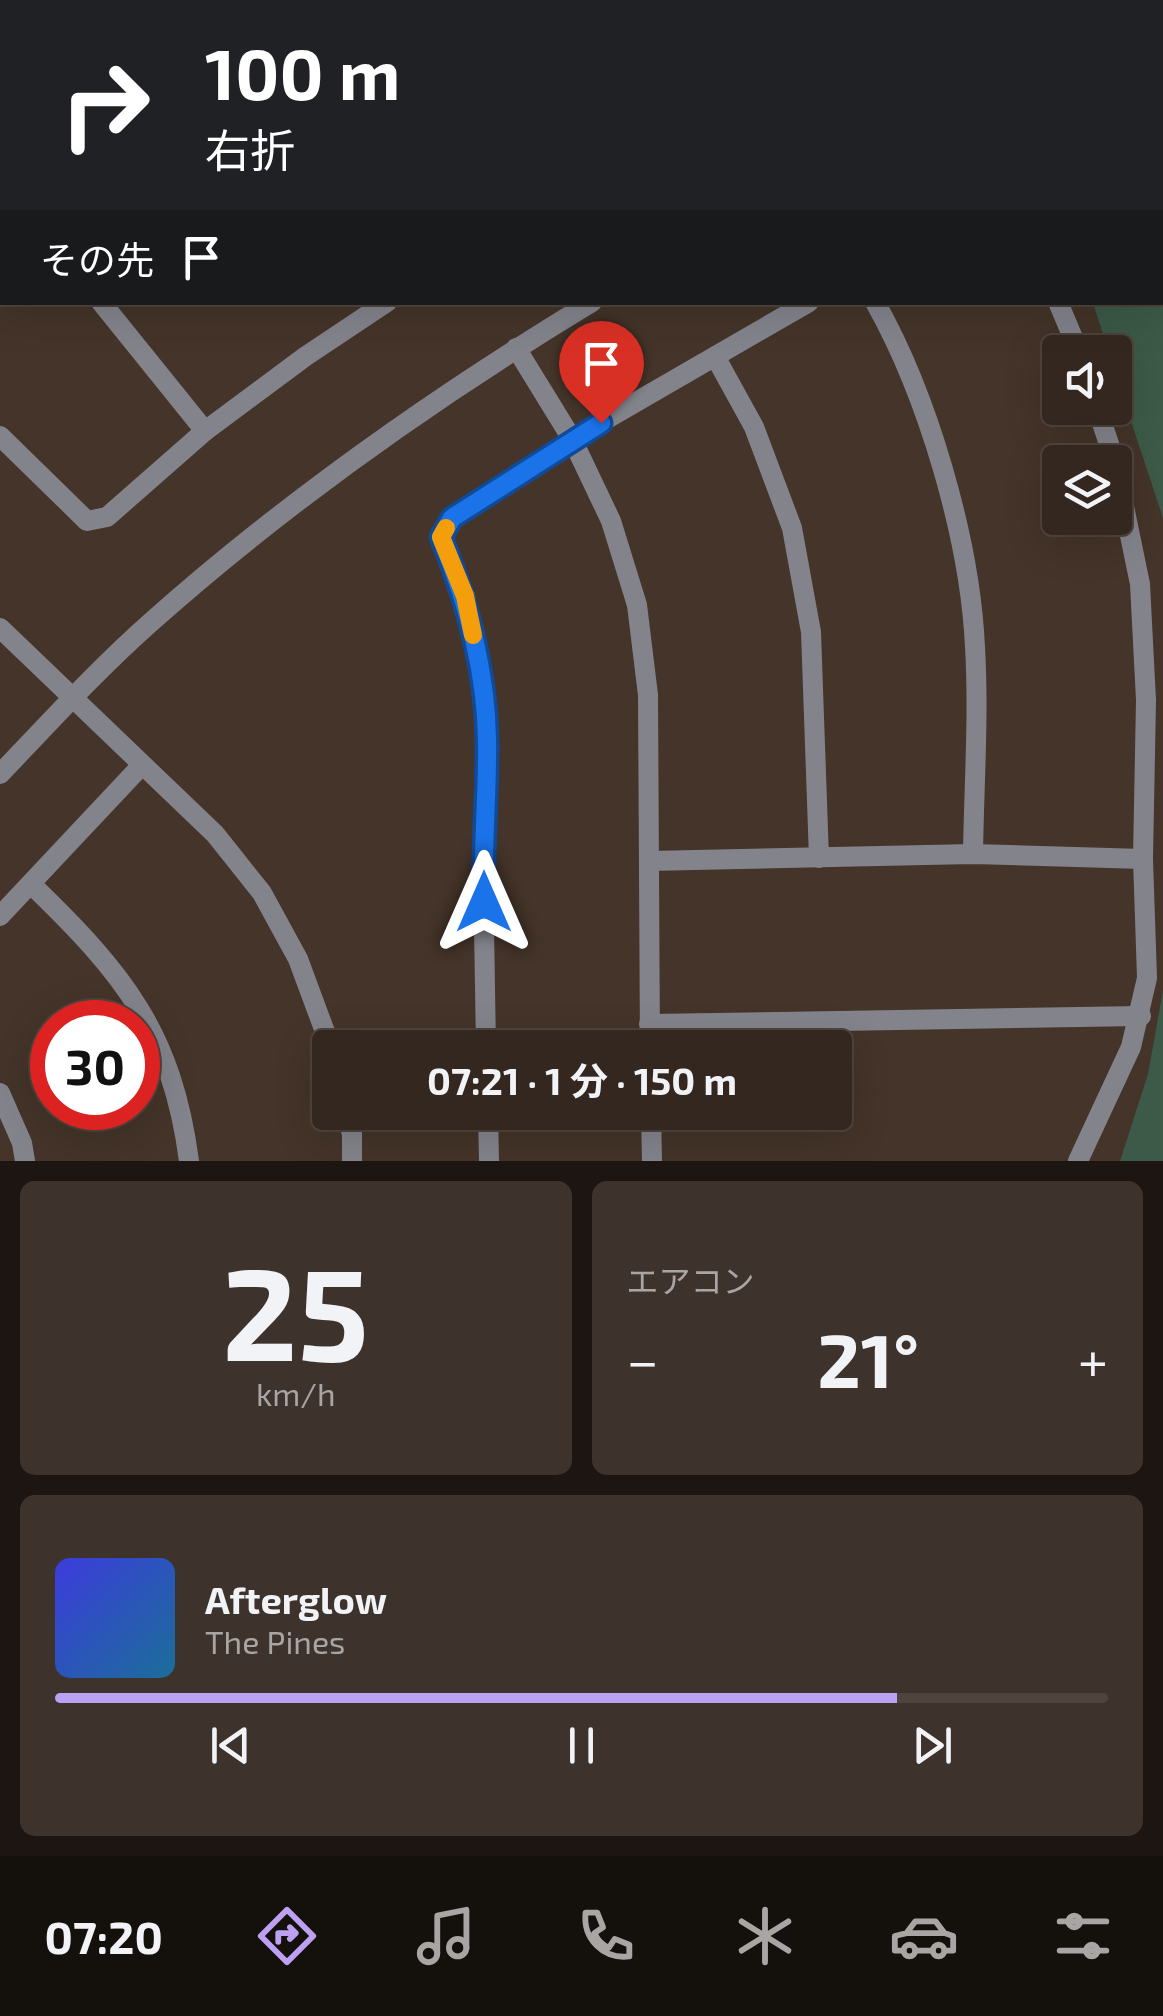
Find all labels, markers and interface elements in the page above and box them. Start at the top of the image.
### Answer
text: 100 m [205,30,400,114]
icon: right [40,40,170,170]
text: 右折 [205,122,295,176]
icon: arrive [174,230,229,285]
text: その先 [40,236,154,282]
pin [559,321,644,424]
map controls [1042,335,1132,535]
button: sound [1042,335,1132,425]
icon: arrive [574,336,629,391]
button: layers [1042,445,1132,535]
position arrow [432,850,536,954]
speed limit sign: 30 [30,1000,160,1130]
text: 07:21 · 1 分 · 150 m [427,1057,737,1103]
text: 25 [222,1231,369,1387]
text: エアコン [627,1261,755,1299]
text: 21° [817,1313,919,1403]
text: − [627,1326,659,1392]
text: + [1078,1326,1108,1392]
text: km/h [256,1374,335,1412]
text: Afterglow [205,1576,387,1622]
text: The Pines [205,1622,345,1660]
icon: previous [203,1718,258,1773]
icon: pause [554,1718,609,1773]
icon: next [905,1718,960,1773]
icon: directions [252,1901,322,1971]
icon: music [411,1901,481,1971]
icon: phone [571,1901,641,1971]
icon: climate [730,1901,800,1971]
icon: car [889,1901,959,1971]
icon: filters [1048,1901,1118,1971]
text: 07:20 [45,1909,163,1963]

